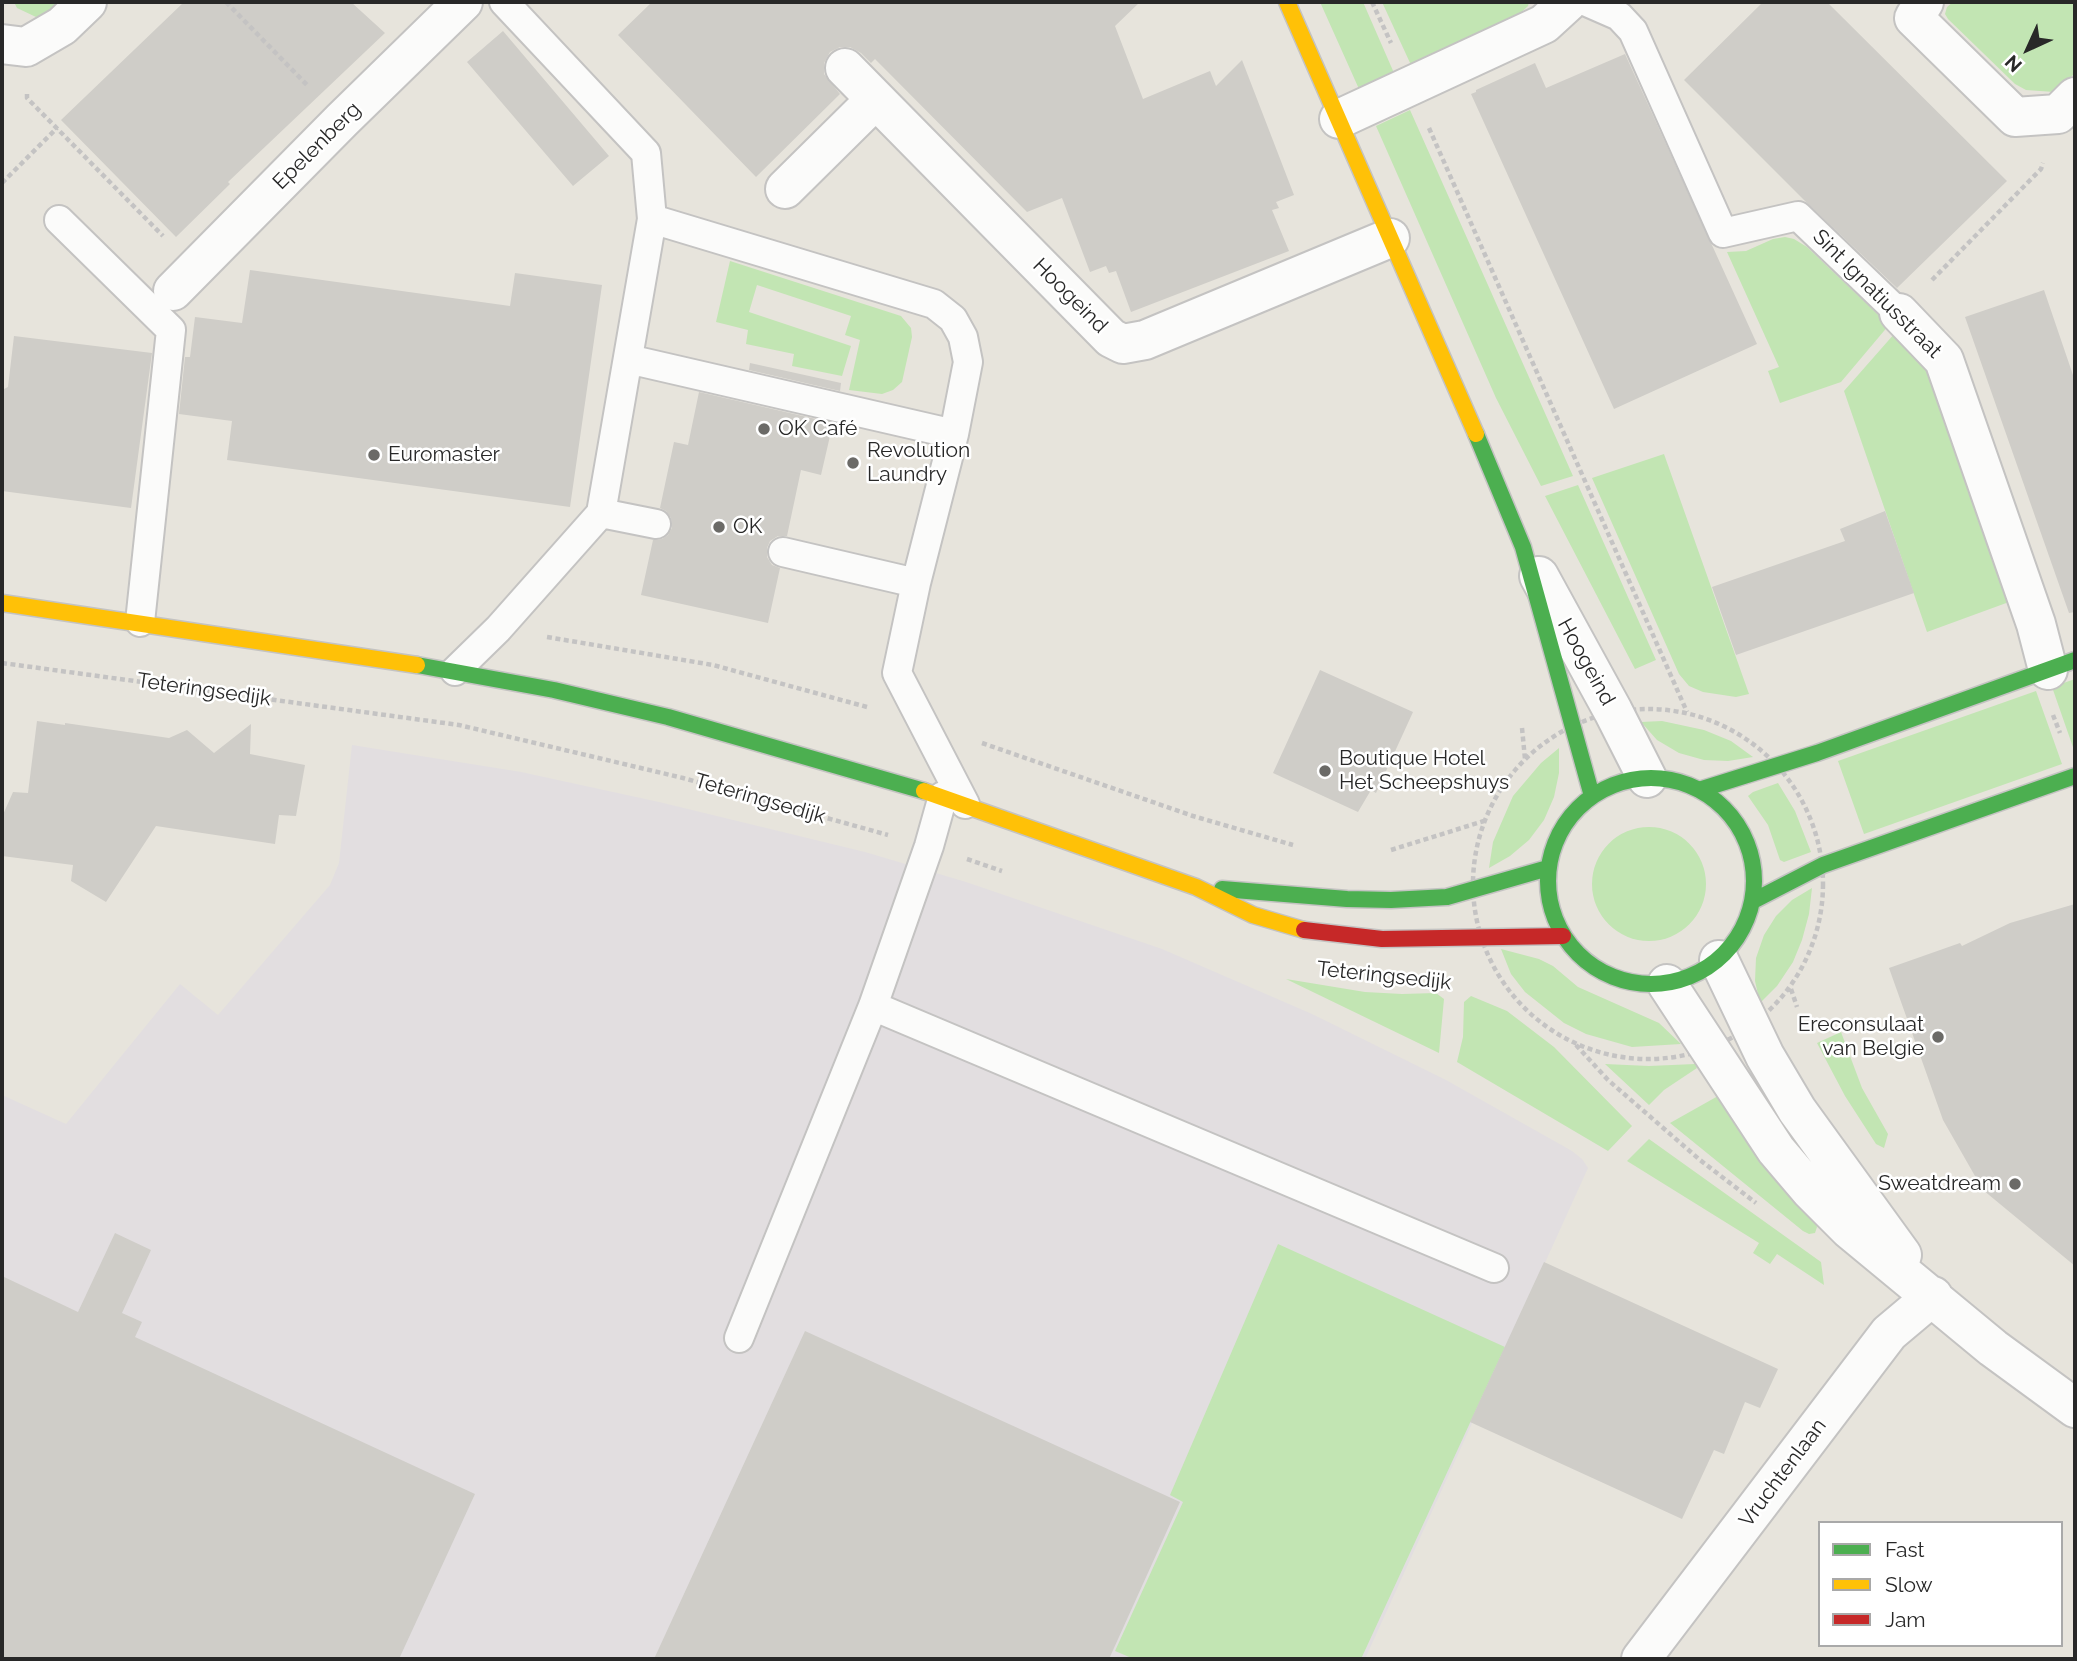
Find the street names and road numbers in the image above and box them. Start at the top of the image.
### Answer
street label: Epelenberg [268,97,366,195]
street label: Sint Ignatiusstraat [1807,224,1947,364]
street label: Hoogeind [1027,253,1113,339]
street label: Hoogeind [1552,614,1620,710]
street label: Teteringsedijk [135,668,273,712]
street label: Teteringsedijk [692,768,828,830]
street label: Teteringsedijk [1316,956,1452,996]
street label: Vruchtenlaan [1734,1414,1832,1532]

